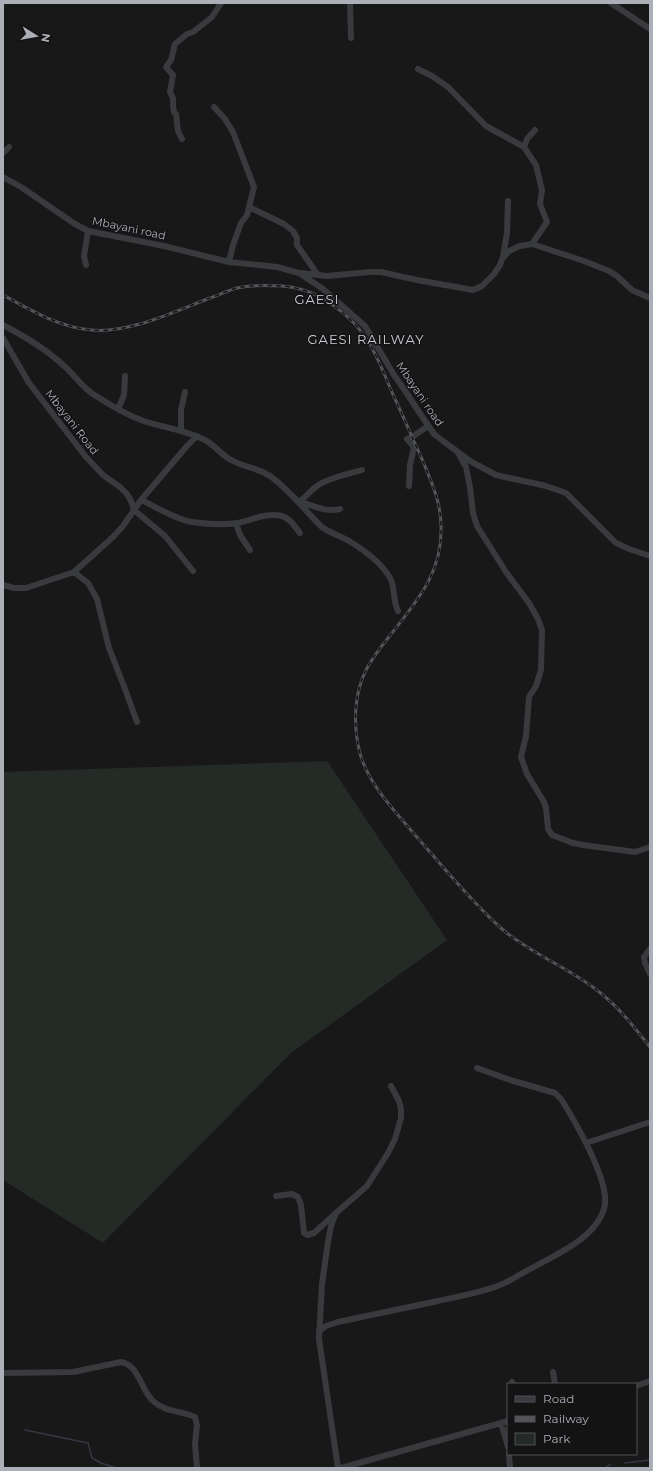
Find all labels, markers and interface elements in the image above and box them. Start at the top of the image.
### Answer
north arrow [16,16,56,56]
text: N [38,32,54,44]
street label: Mbayani road [91,213,167,243]
district label: GAESI [295,291,340,307]
district label: GAESI RAILWAY [308,331,424,347]
street label: Mbayani road [393,359,447,429]
street label: Mbayani Road [42,387,102,457]
legend [507,1383,637,1455]
text: Road [543,1391,574,1406]
text: Railway [543,1411,589,1426]
text: Park [543,1431,571,1446]

